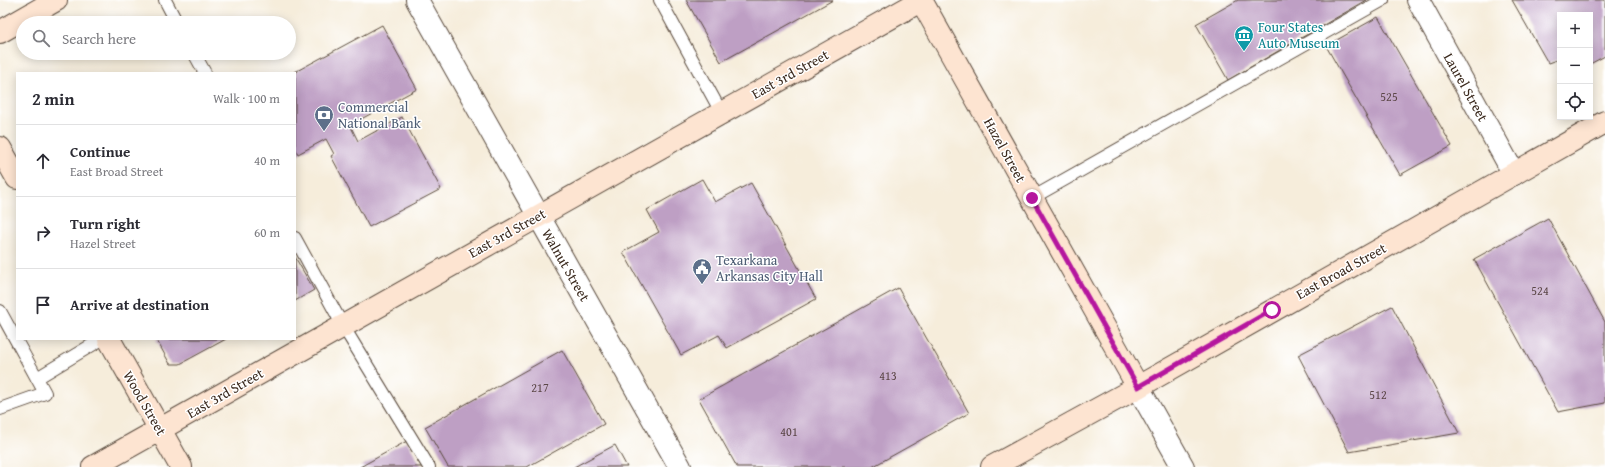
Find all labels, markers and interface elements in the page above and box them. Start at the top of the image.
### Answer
map controls [1557,12,1593,120]
button: + [1557,12,1593,48]
search box [16,16,296,60]
place label: Four States Auto Museum [1258,17,1340,53]
museum icon: Four States Auto Museum [1233,24,1255,52]
icon: search [30,27,52,49]
text: Search here [62,28,136,49]
street label: East 3rd Street [748,44,832,104]
button: − [1557,48,1593,84]
street label: Laurel Street [1439,49,1493,125]
button: locate [1557,84,1593,120]
text: 2 min [32,86,74,111]
house number: 525 [1380,88,1398,105]
text: Walk · 100 m [213,89,280,108]
place label: Commercial National Bank [338,97,422,133]
bank icon: Commercial National Bank [313,104,335,132]
street label: Hazel Street [979,114,1031,186]
text: Continue [70,141,131,162]
icon: ahead [32,150,54,172]
text: 40 m [254,151,280,170]
text: East Broad Street [70,162,163,181]
route end [1023,189,1041,207]
street label: East 3rd Street [465,203,549,263]
text: Turn right [70,213,141,234]
icon: right [32,222,54,244]
text: 60 m [254,223,280,242]
street label: Walnut Street [537,225,595,305]
text: Hazel Street [70,234,136,253]
street label: East Broad Street [1292,238,1390,304]
place label: Texarkana Arkansas City Hall [716,250,823,286]
public building icon: Texarkana Arkansas City Hall [691,257,713,285]
house number: 524 [1531,282,1549,299]
icon: arrive [32,294,54,316]
text: Arrive at destination [70,294,209,315]
route start [1263,301,1281,319]
street label: East 3rd Street [183,363,267,423]
street label: Wood Street [118,367,172,439]
house number: 413 [879,367,897,384]
house number: 217 [531,379,549,396]
house number: 512 [1369,386,1387,403]
house number: 401 [780,423,798,440]

